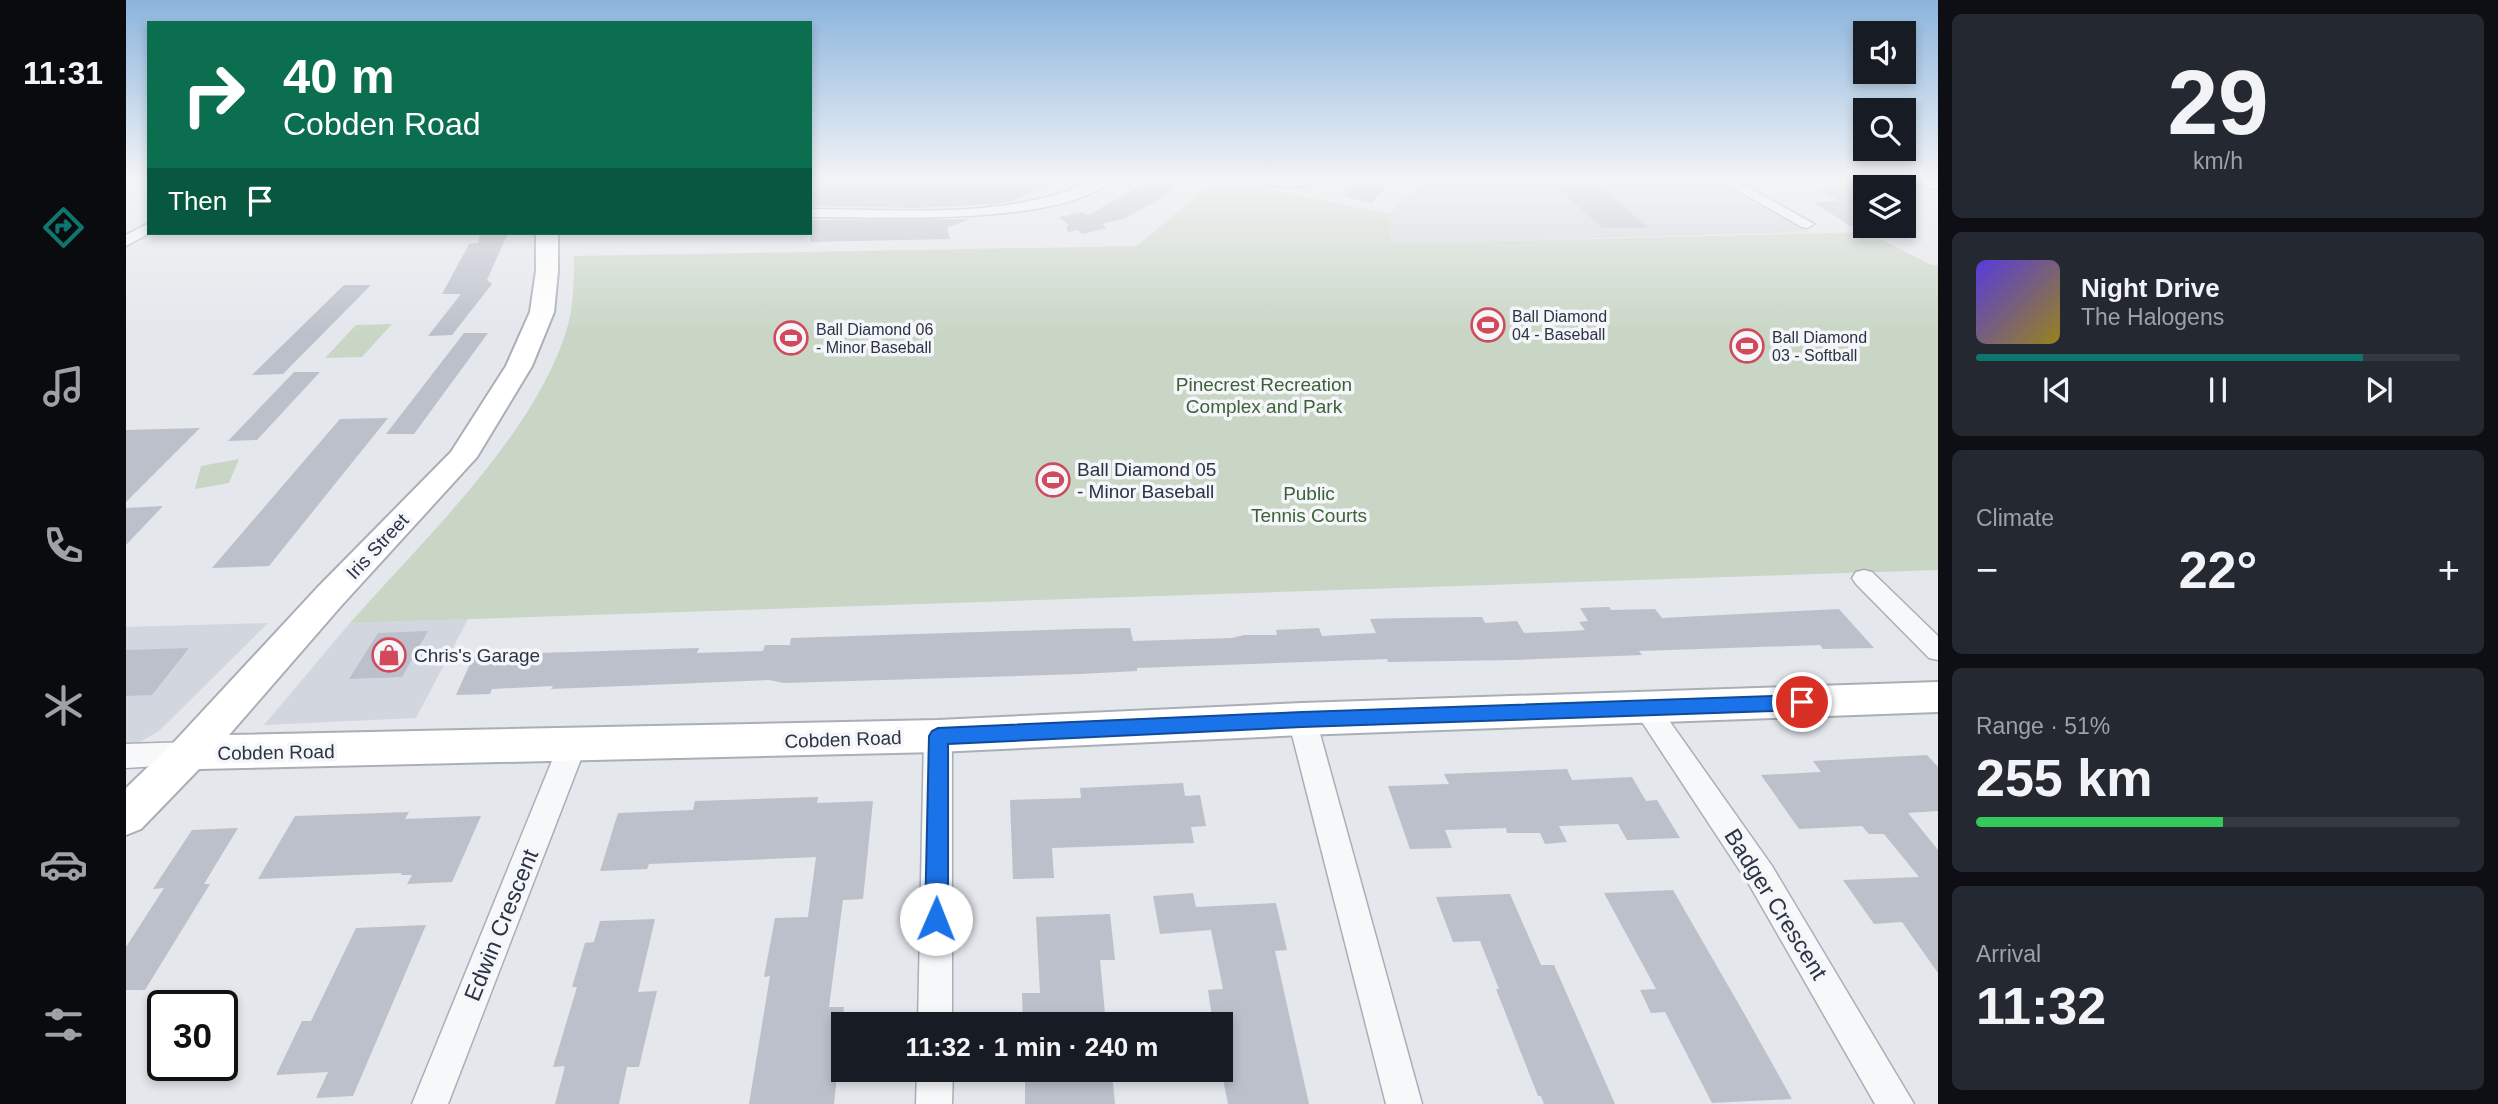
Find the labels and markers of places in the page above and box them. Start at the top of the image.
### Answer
sports icon: Ball Diamond 04 - Baseball [1469,306,1507,344]
place label: Ball Diamond 04 - Baseball [1512,308,1607,343]
sports icon: Ball Diamond 06 - Minor Baseball [772,319,810,357]
place label: Ball Diamond 06 - Minor Baseball [816,321,934,356]
sports icon: Ball Diamond 03 - Softball [1728,327,1766,365]
place label: Ball Diamond 03 - Softball [1772,329,1867,364]
place label: Ball Diamond 05 - Minor Baseball [1077,459,1216,502]
sports icon: Ball Diamond 05 - Minor Baseball [1034,461,1072,499]
shop icon: Chris's Garage [370,636,408,674]
place label: Chris's Garage [414,645,540,666]
pin [1772,672,1832,732]

